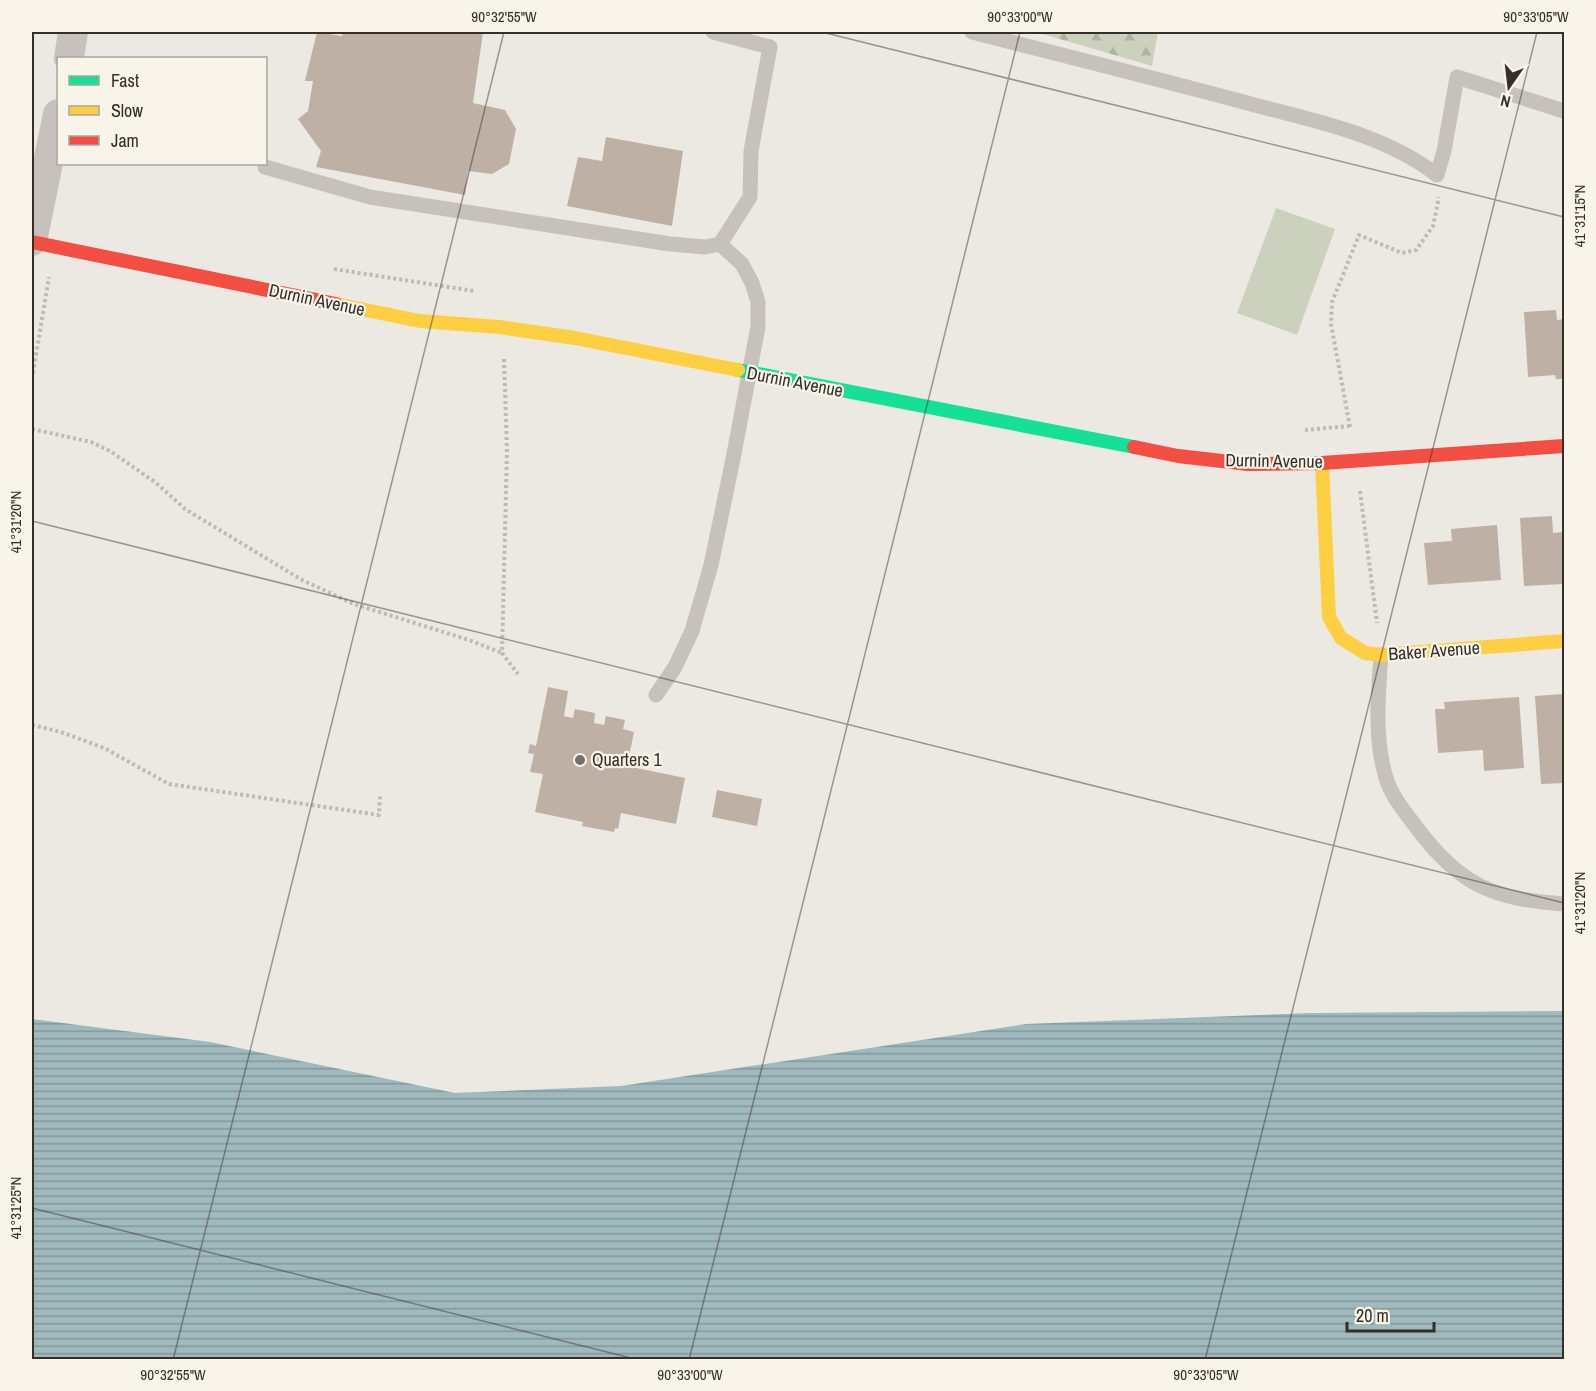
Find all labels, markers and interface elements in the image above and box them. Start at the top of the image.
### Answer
text: 90°32'55"W [471,6,537,27]
text: 90°33'00"W [987,6,1053,27]
text: 90°33'05"W [1503,6,1569,27]
legend [57,57,267,165]
north arrow [1479,57,1539,117]
text: Fast [111,68,139,93]
text: N [1498,90,1513,113]
text: Slow [111,98,143,123]
text: Jam [111,128,139,153]
text: 41°31'15"N [1569,185,1590,247]
street label: Durnin Avenue [267,277,367,322]
street label: Durnin Avenue [745,360,845,403]
street label: Durnin Avenue [1225,447,1323,474]
text: 41°31'20"N [5,491,26,553]
street label: Baker Avenue [1387,635,1481,666]
place label: Quarters 1 [592,747,663,772]
marker: Quarters 1 [573,753,587,767]
text: 41°31'20"N [1569,872,1590,934]
text: 41°31'25"N [5,1177,26,1239]
scale bar [1347,1295,1434,1333]
text: 20 m [1356,1303,1389,1328]
text: 90°32'55"W [140,1364,206,1385]
text: 90°33'00"W [657,1364,723,1385]
text: 90°33'05"W [1173,1364,1239,1385]

